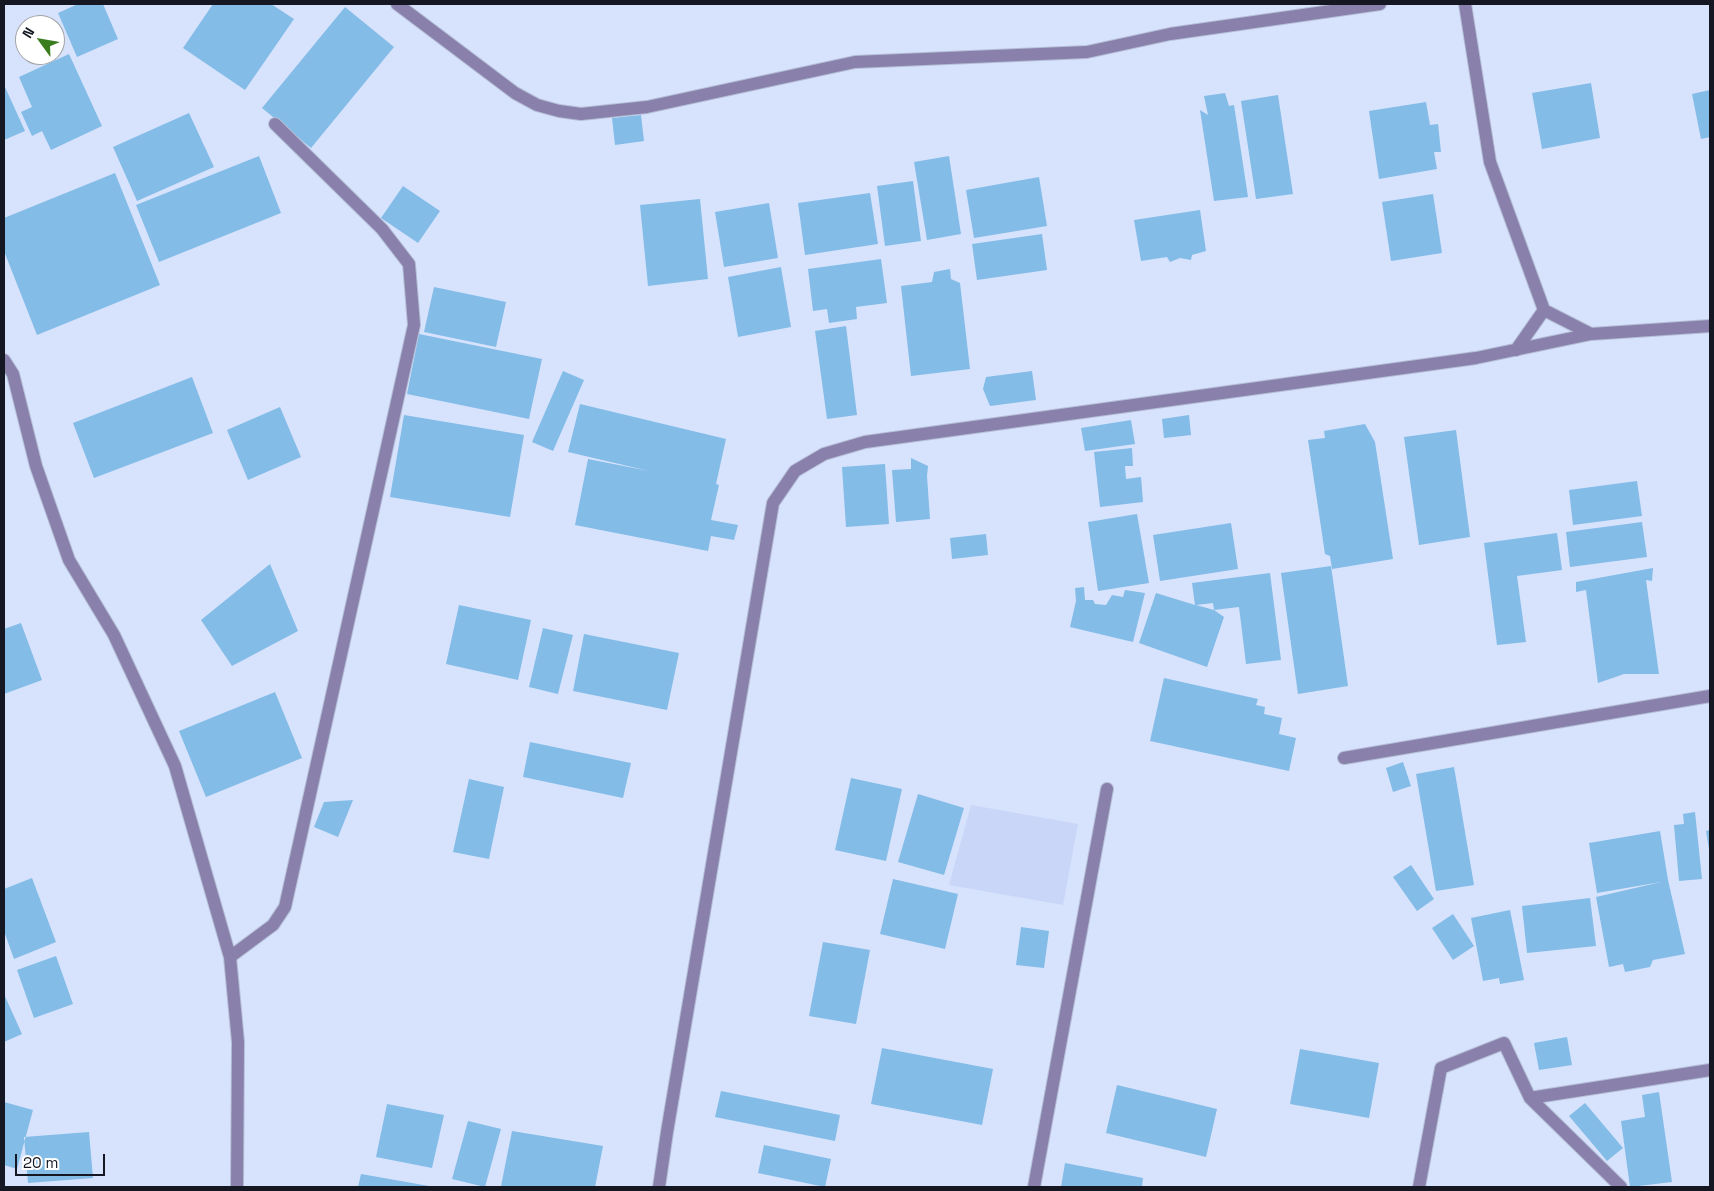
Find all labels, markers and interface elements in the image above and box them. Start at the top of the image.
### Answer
north arrow [15,15,65,65]
text: N [18,24,38,41]
scale bar [18,1144,108,1176]
text: 20 m [23,1153,58,1172]

